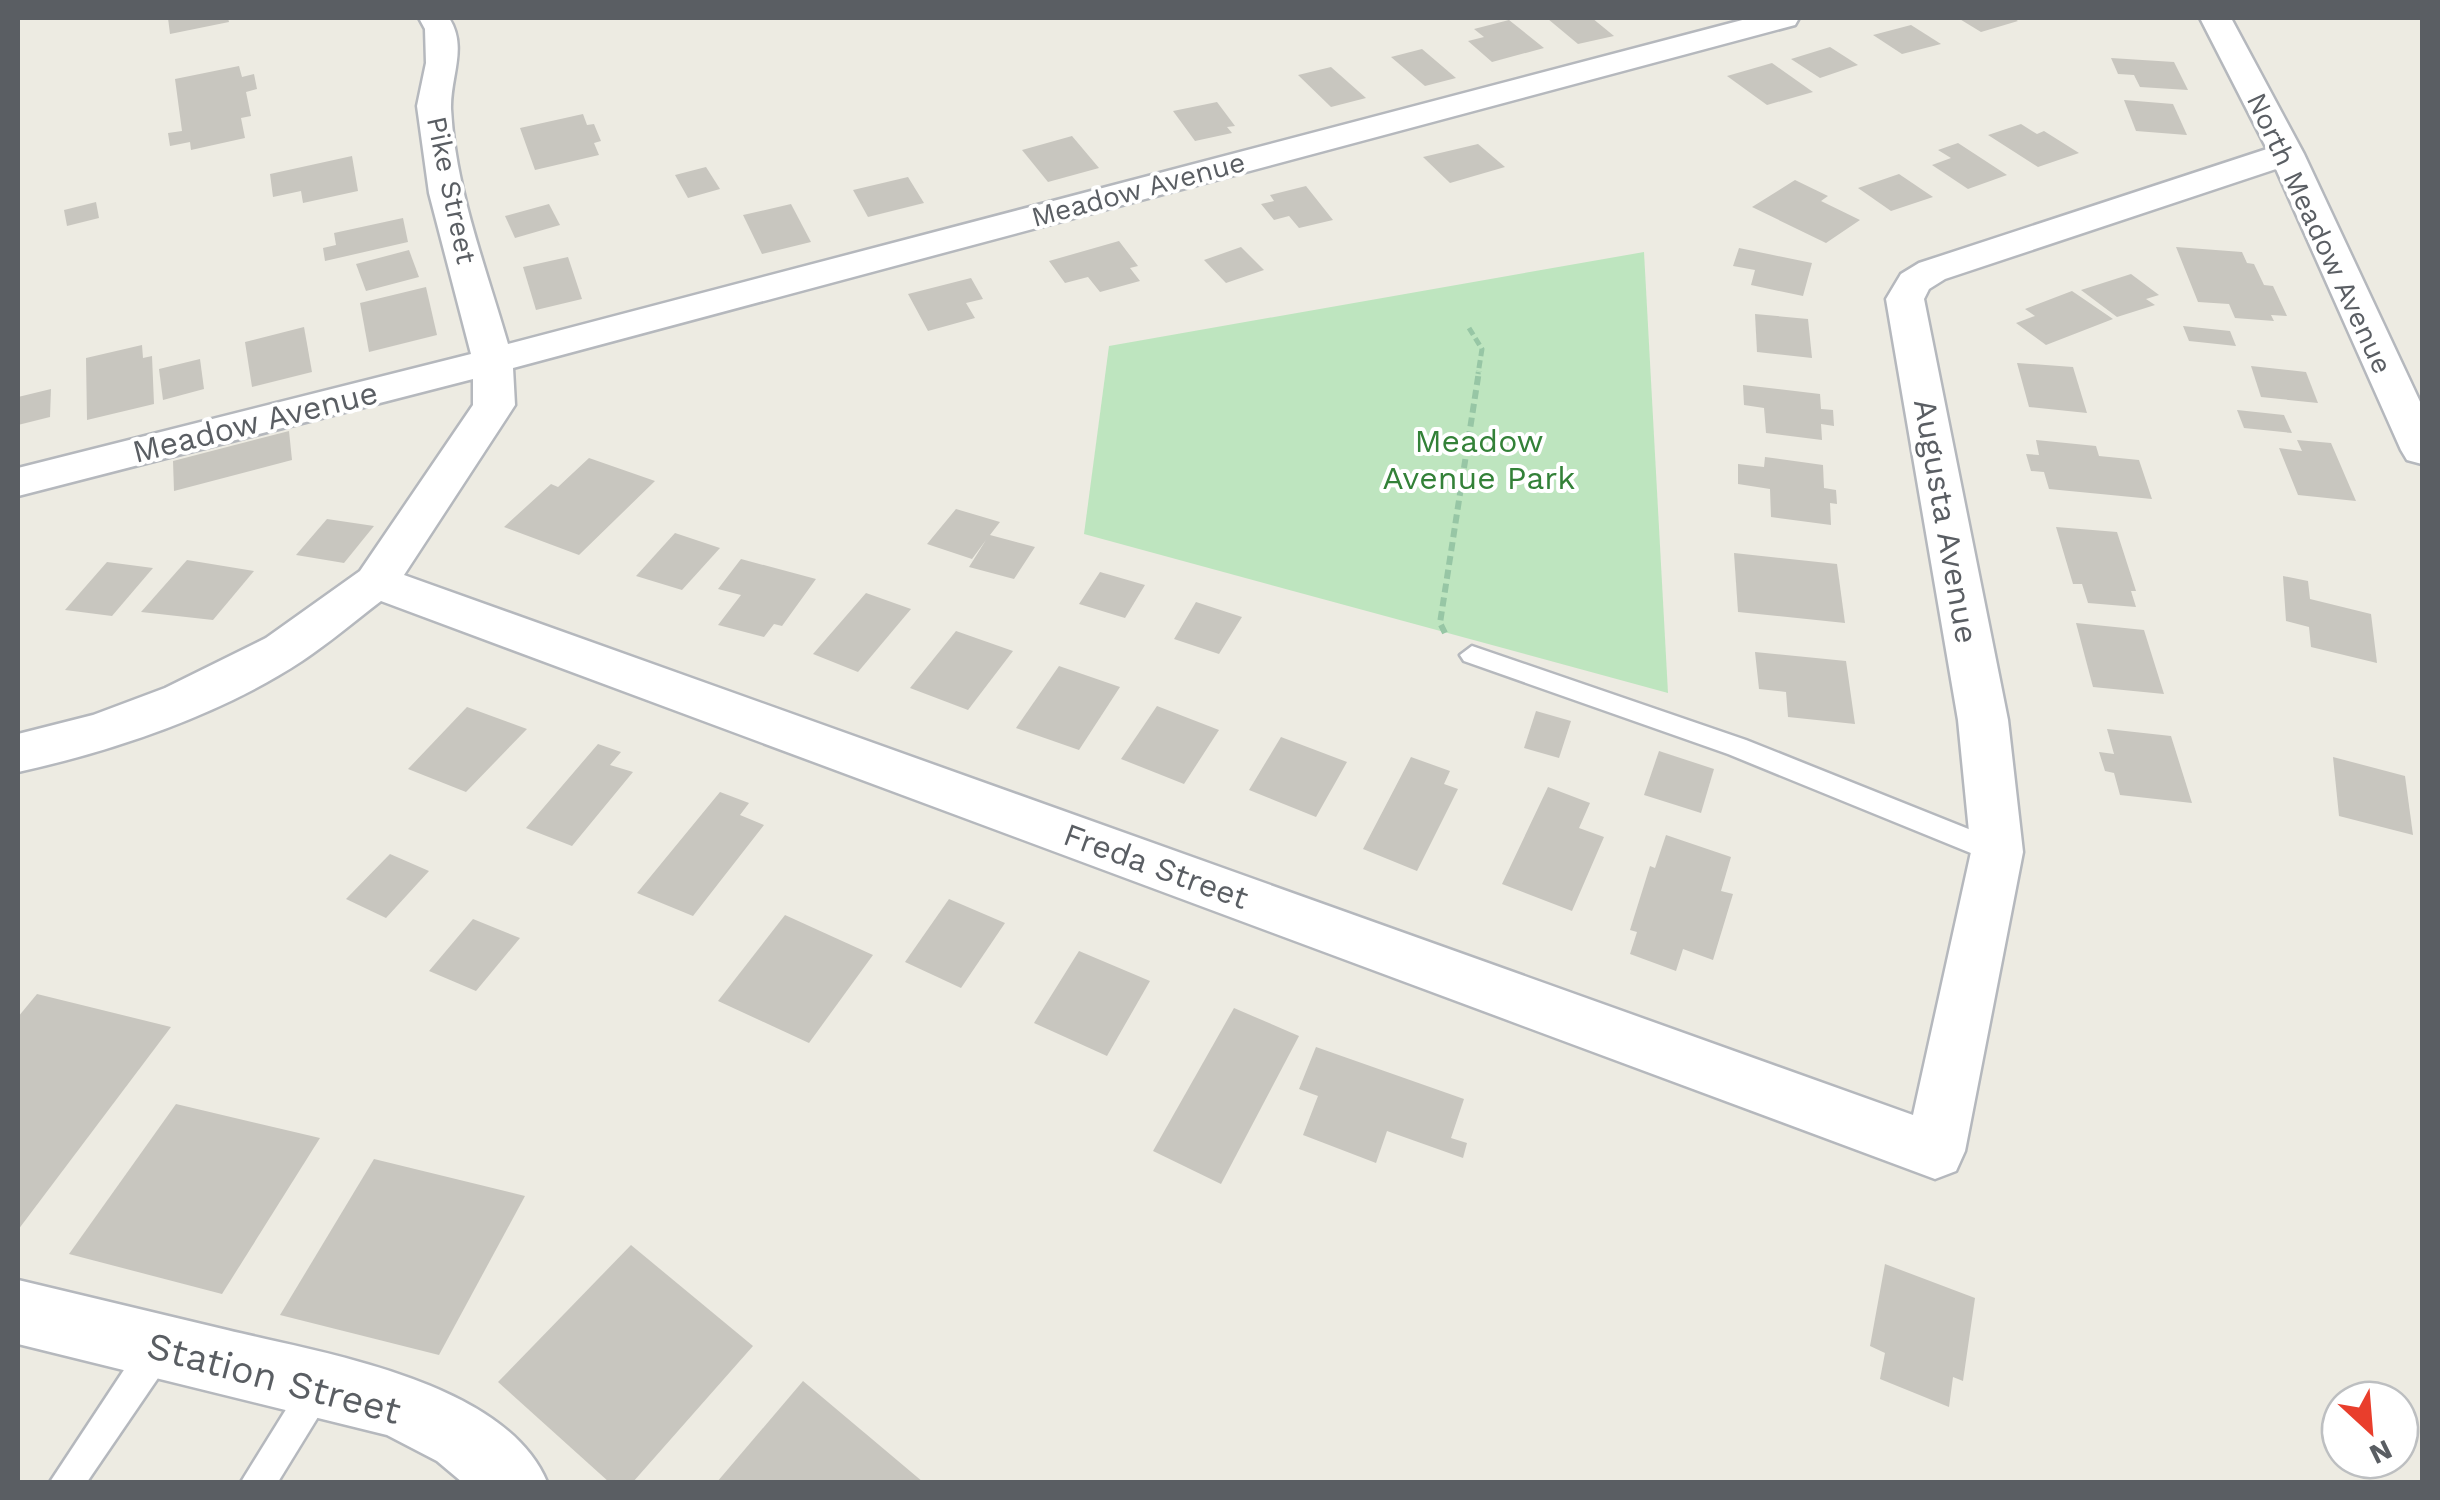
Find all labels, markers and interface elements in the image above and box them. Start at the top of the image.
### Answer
street label: North Meadow Avenue [2240,87,2399,379]
street label: Pike Street [420,113,483,267]
street label: Meadow Avenue [1028,145,1249,234]
street label: Meadow Avenue [129,373,381,471]
street label: Augusta Avenue [1906,396,1986,646]
park label: Meadow Avenue Park [1383,422,1575,497]
street label: Freda Street [1058,815,1254,917]
street label: Station Street [142,1323,406,1433]
north arrow [2320,1380,2420,1480]
text: N [2364,1433,2397,1471]

